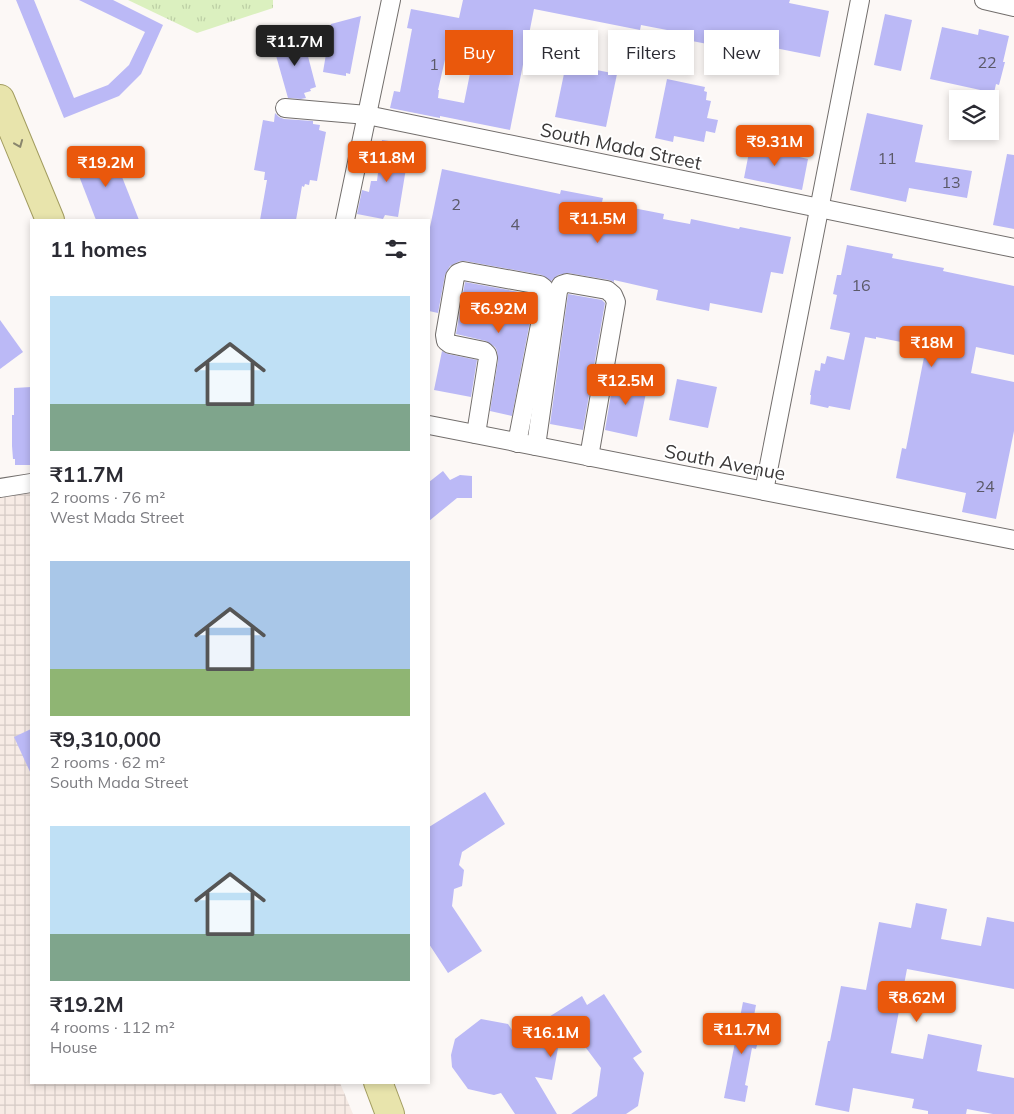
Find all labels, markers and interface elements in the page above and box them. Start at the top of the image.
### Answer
pin: ₹11.7M [254,24,336,67]
chip: Buy [445,30,513,75]
chip: Rent [523,30,598,75]
chip: Filters [608,30,694,75]
chip: New [704,30,779,75]
text: ₹11.7M [267,31,323,51]
house number: 22 [977,52,997,72]
house number: 1 [429,54,439,74]
map controls [949,90,999,140]
button: layers [949,90,999,140]
street label: South Mada Street [538,117,704,175]
pin: ₹9.31M [734,124,816,167]
text: ₹9.31M [747,131,803,151]
one-way arrow [12,139,23,148]
pin: ₹11.8M [346,140,428,183]
pin: ₹19.2M [65,146,147,188]
text: ₹11.8M [359,147,415,167]
house number: 11 [877,148,897,168]
text: ₹19.2M [78,152,134,172]
house number: 13 [941,172,961,192]
house number: 2 [451,194,461,214]
pin: ₹11.5M [557,202,639,244]
text: ₹11.5M [570,208,626,228]
house number: 4 [510,214,520,234]
icon: filters [382,235,410,263]
text: 11 homes [50,236,147,262]
house number: 16 [851,275,871,295]
pin: ₹6.92M [458,292,540,334]
text: ₹6.92M [471,298,527,318]
pin: ₹18M [902,326,962,368]
icon: home [185,329,275,419]
text: ₹18M [911,332,953,352]
pin: ₹12.5M [585,364,667,406]
text: ₹12.5M [598,370,654,390]
street label: South Avenue [663,439,787,485]
text: ₹11.7M [50,461,124,487]
house number: 24 [975,476,995,496]
text: 2 rooms · 76 m² [50,487,165,507]
text: West Mada Street [50,507,184,527]
icon: home [185,594,275,684]
text: ₹9,310,000 [50,726,161,752]
text: 2 rooms · 62 m² [50,752,165,772]
text: South Mada Street [50,772,188,792]
icon: home [185,859,275,949]
pin: ₹8.62M [876,980,958,1023]
text: ₹8.62M [889,987,945,1007]
text: ₹19.2M [50,991,124,1017]
pin: ₹11.7M [701,1012,783,1055]
pin: ₹16.1M [510,1016,592,1058]
text: 4 rooms · 112 m² [50,1017,175,1037]
text: ₹11.7M [714,1019,770,1039]
text: ₹16.1M [523,1022,579,1042]
text: House [50,1037,97,1057]

